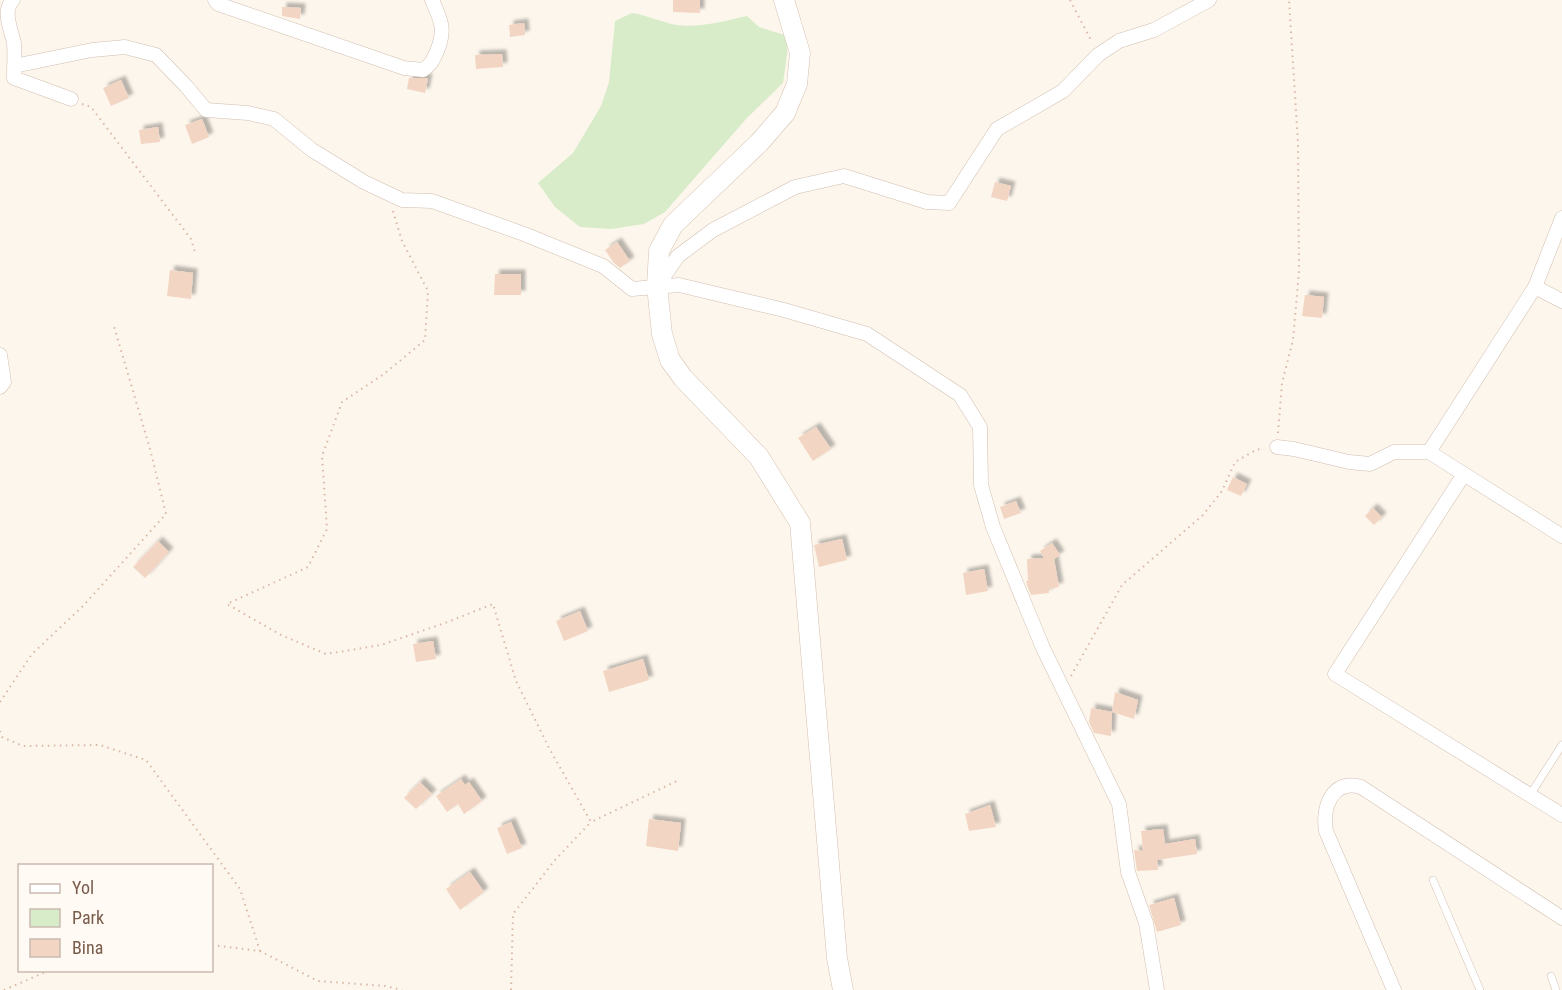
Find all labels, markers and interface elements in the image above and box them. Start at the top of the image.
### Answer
legend [18,864,213,972]
text: Yol [72,877,94,898]
text: Park [72,907,104,928]
text: Bina [72,937,103,958]

